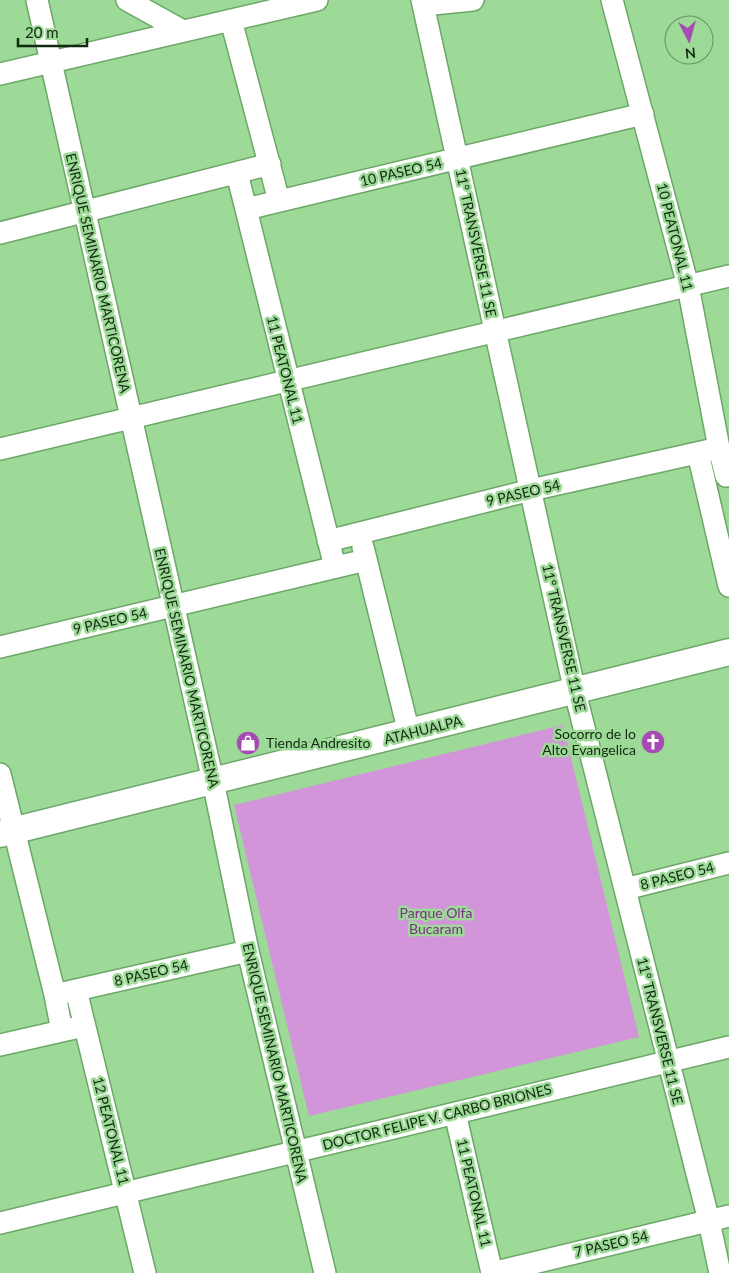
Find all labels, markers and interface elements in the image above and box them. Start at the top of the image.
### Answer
scale bar [18,15,86,47]
north arrow [664,15,714,65]
text: 20 m [25,23,59,41]
text: N [684,44,697,62]
street label: ENRIQUE SEMINARIO MARTICORENA [63,151,134,395]
street label: 10 PASEO 54 [358,154,443,189]
street label: 11° TRANSVERSE 11 SE [452,167,500,318]
street label: 10 PEATONAL 11 [654,181,697,293]
street label: 11 PEATONAL 11 [264,314,307,426]
street label: 9 PASEO 54 [484,476,562,509]
street label: ENRIQUE SEMINARIO MARTICORENA [152,546,223,790]
street label: 11° TRANSVERSE 11 SE [539,562,590,713]
street label: 9 PASEO 54 [71,604,149,637]
street label: ATAHUALPA [382,711,464,747]
place label: Socorro de lo Alto Evangelica [542,725,636,758]
church icon: Socorro de lo Alto Evangelica [640,729,666,755]
shop icon: Tienda Andresito [235,730,261,756]
place label: Tienda Andresito [266,734,370,751]
street label: 8 PASEO 54 [638,858,716,893]
park label: Parque Olfa Bucaram [400,904,472,937]
street label: ENRIQUE SEMINARIO MARTICORENA [240,941,311,1185]
street label: 8 PASEO 54 [112,956,190,989]
street label: 11° TRANSVERSE 11 SE [634,956,687,1106]
street label: 12 PEATONAL 11 [90,1075,133,1187]
street label: DOCTOR FELIPE V. CARBO BRIONES [321,1080,553,1153]
street label: 11 PEATONAL 11 [454,1137,495,1249]
street label: 7 PASEO 54 [572,1227,650,1260]

